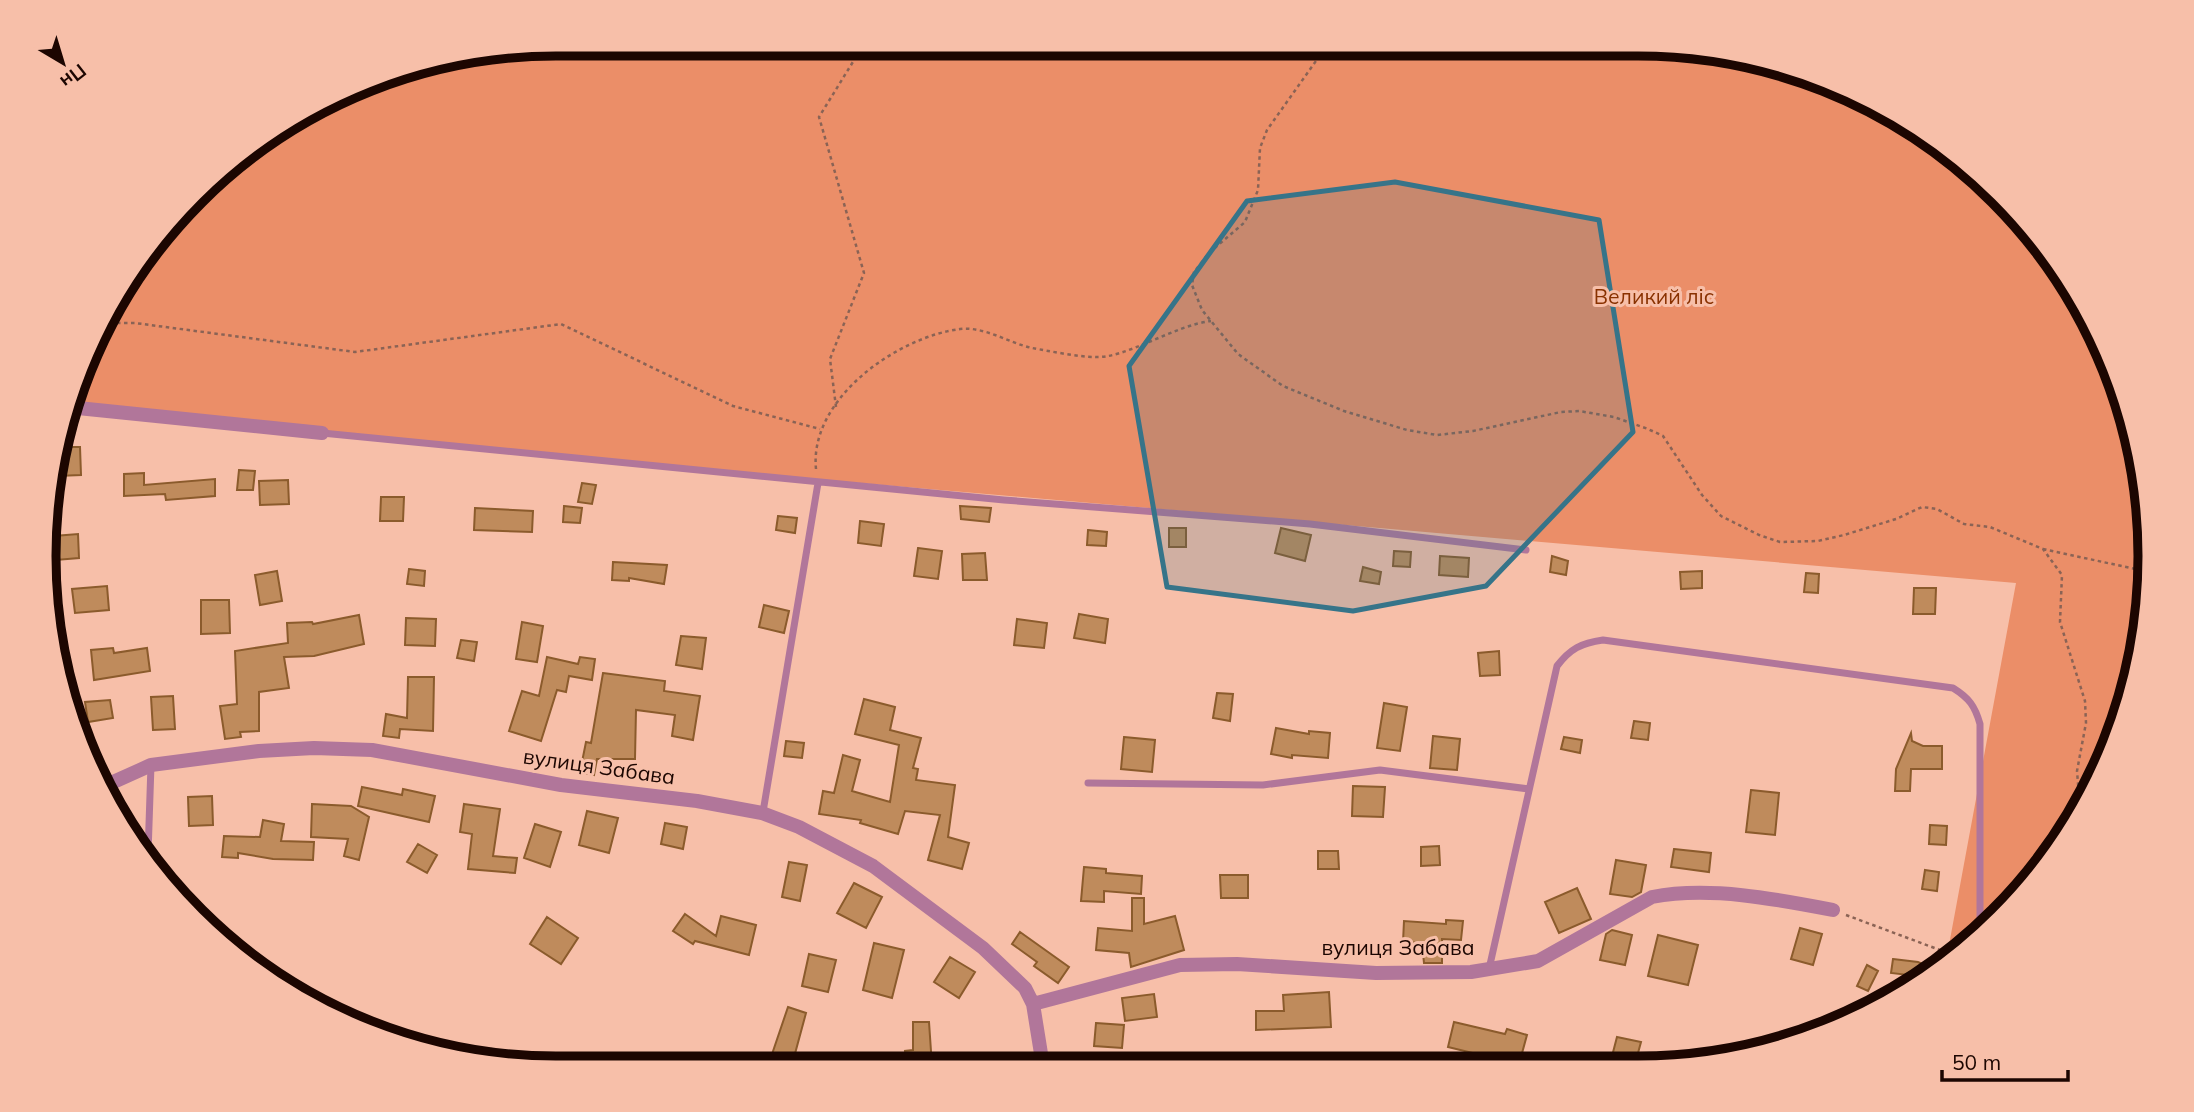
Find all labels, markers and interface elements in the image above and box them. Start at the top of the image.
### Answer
north arrow [28,28,98,98]
text: Пн [56,59,91,94]
park label: Великий ліс [1594,283,1714,309]
street label: вулиця Забава [521,742,677,790]
street label: вулиця Забава [1321,934,1475,960]
scale bar [1942,1038,2068,1082]
text: 50 m [1952,1049,2001,1075]

